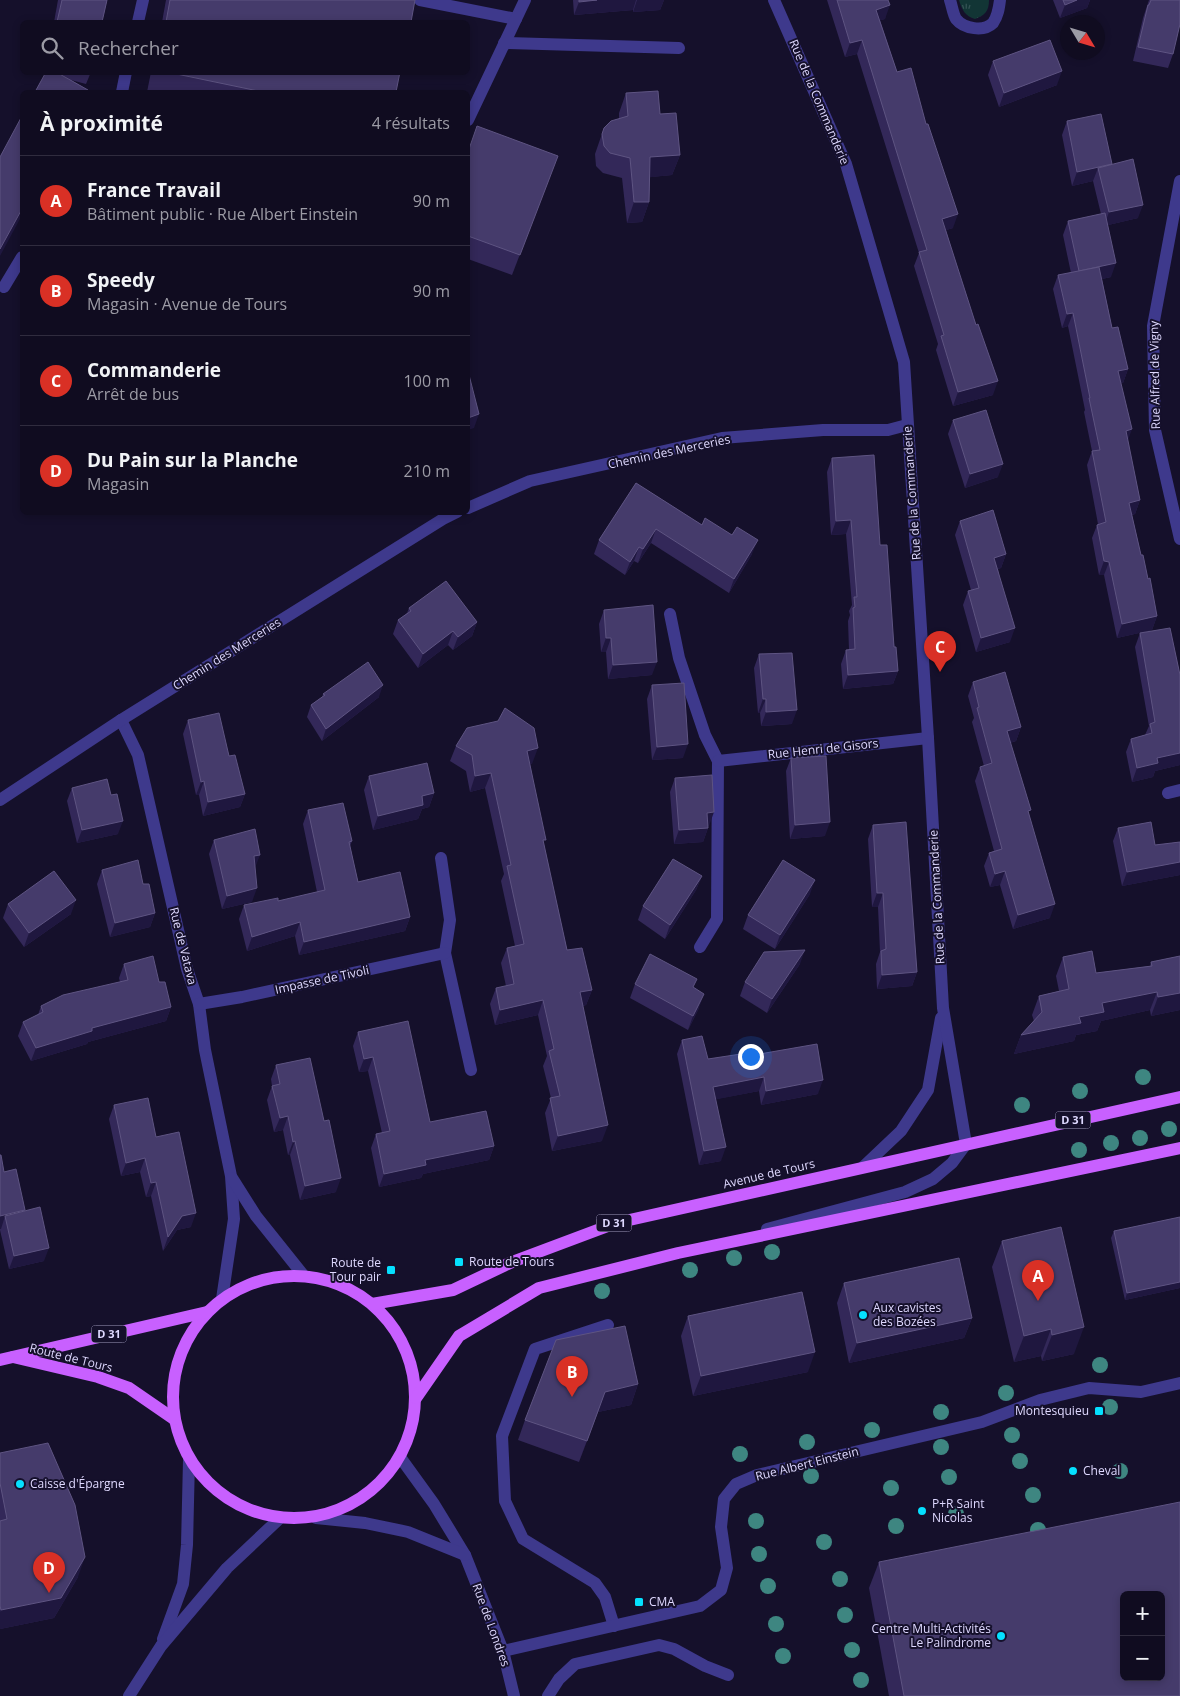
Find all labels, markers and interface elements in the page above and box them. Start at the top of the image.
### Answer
north arrow [1060,15,1105,60]
search box [20,20,470,75]
icon: search [38,34,66,62]
text: Rechercher [78,35,179,61]
street label: Rue de la Commanderie [785,37,854,167]
text: À proximité [40,109,163,137]
text: 4 résultats [372,112,450,134]
text: France Travail [87,177,221,203]
text: A [50,190,62,212]
text: 90 m [413,190,450,212]
text: Bâtiment public · Rue Albert Einstein [87,203,358,225]
text: Speedy [87,267,155,293]
text: B [51,280,61,302]
text: 90 m [413,280,450,302]
text: Magasin · Avenue de Tours [87,293,287,315]
street label: Rue Alfred de Vigny [1145,320,1164,429]
text: Commanderie [87,357,221,383]
text: C [51,370,61,392]
text: 100 m [404,370,450,392]
text: Arrêt de bus [87,383,179,405]
street label: Rue de la Commanderie [898,425,925,561]
street label: Chemin des Merceries [606,430,732,473]
text: Du Pain sur la Planche [87,447,298,473]
text: D [50,460,62,482]
text: 210 m [404,460,450,482]
text: Magasin [87,473,149,495]
street label: Chemin des Merceries [169,613,284,694]
pin: C [924,631,956,672]
street label: Rue Henri de Gisors [767,734,879,763]
street label: Rue de la Commanderie [924,829,949,965]
street label: Rue de Vatava [166,905,201,986]
street label: Impasse de Tivoli [273,961,371,998]
your location [738,1044,764,1070]
road number: D 31 [1056,1112,1090,1128]
street label: Avenue de Tours [721,1155,817,1192]
road number: D 31 [596,1214,632,1232]
place label: Route de Tours [469,1253,554,1270]
place label: Route de Tour pair [330,1254,381,1285]
marker: Route de Tours [453,1256,465,1268]
pin: A [1022,1260,1054,1301]
marker: Route de Tour pair [385,1264,397,1276]
place label: Aux cavistes des Bozées [873,1299,942,1330]
marker: Aux cavistes des Bozées [857,1309,869,1321]
road number: D 31 [92,1326,126,1342]
street label: Route de Tours [28,1339,115,1376]
pin: B [556,1356,588,1397]
place label: Montesquieu [1015,1402,1089,1419]
marker: Montesquieu [1093,1405,1105,1417]
street label: Rue Albert Einstein [753,1442,860,1485]
place label: Cheval [1083,1462,1120,1479]
marker: Cheval [1067,1465,1079,1477]
place label: Caisse d'Épargne [30,1475,125,1492]
marker: Caisse d'Épargne [14,1478,26,1490]
place label: P+R Saint Nicolas [932,1495,985,1526]
marker: P+R Saint Nicolas [916,1505,928,1517]
pin: D [33,1552,65,1593]
street label: Rue de Londres [469,1581,514,1669]
map controls [1120,1591,1165,1681]
button: + [1120,1591,1165,1636]
place label: CMA [649,1593,675,1610]
marker: CMA [633,1596,645,1608]
place label: Centre Multi-Activités Le Palindrome [872,1620,991,1651]
marker: Centre Multi-Activités Le Palindrome [995,1630,1007,1642]
button: − [1120,1636,1165,1681]

